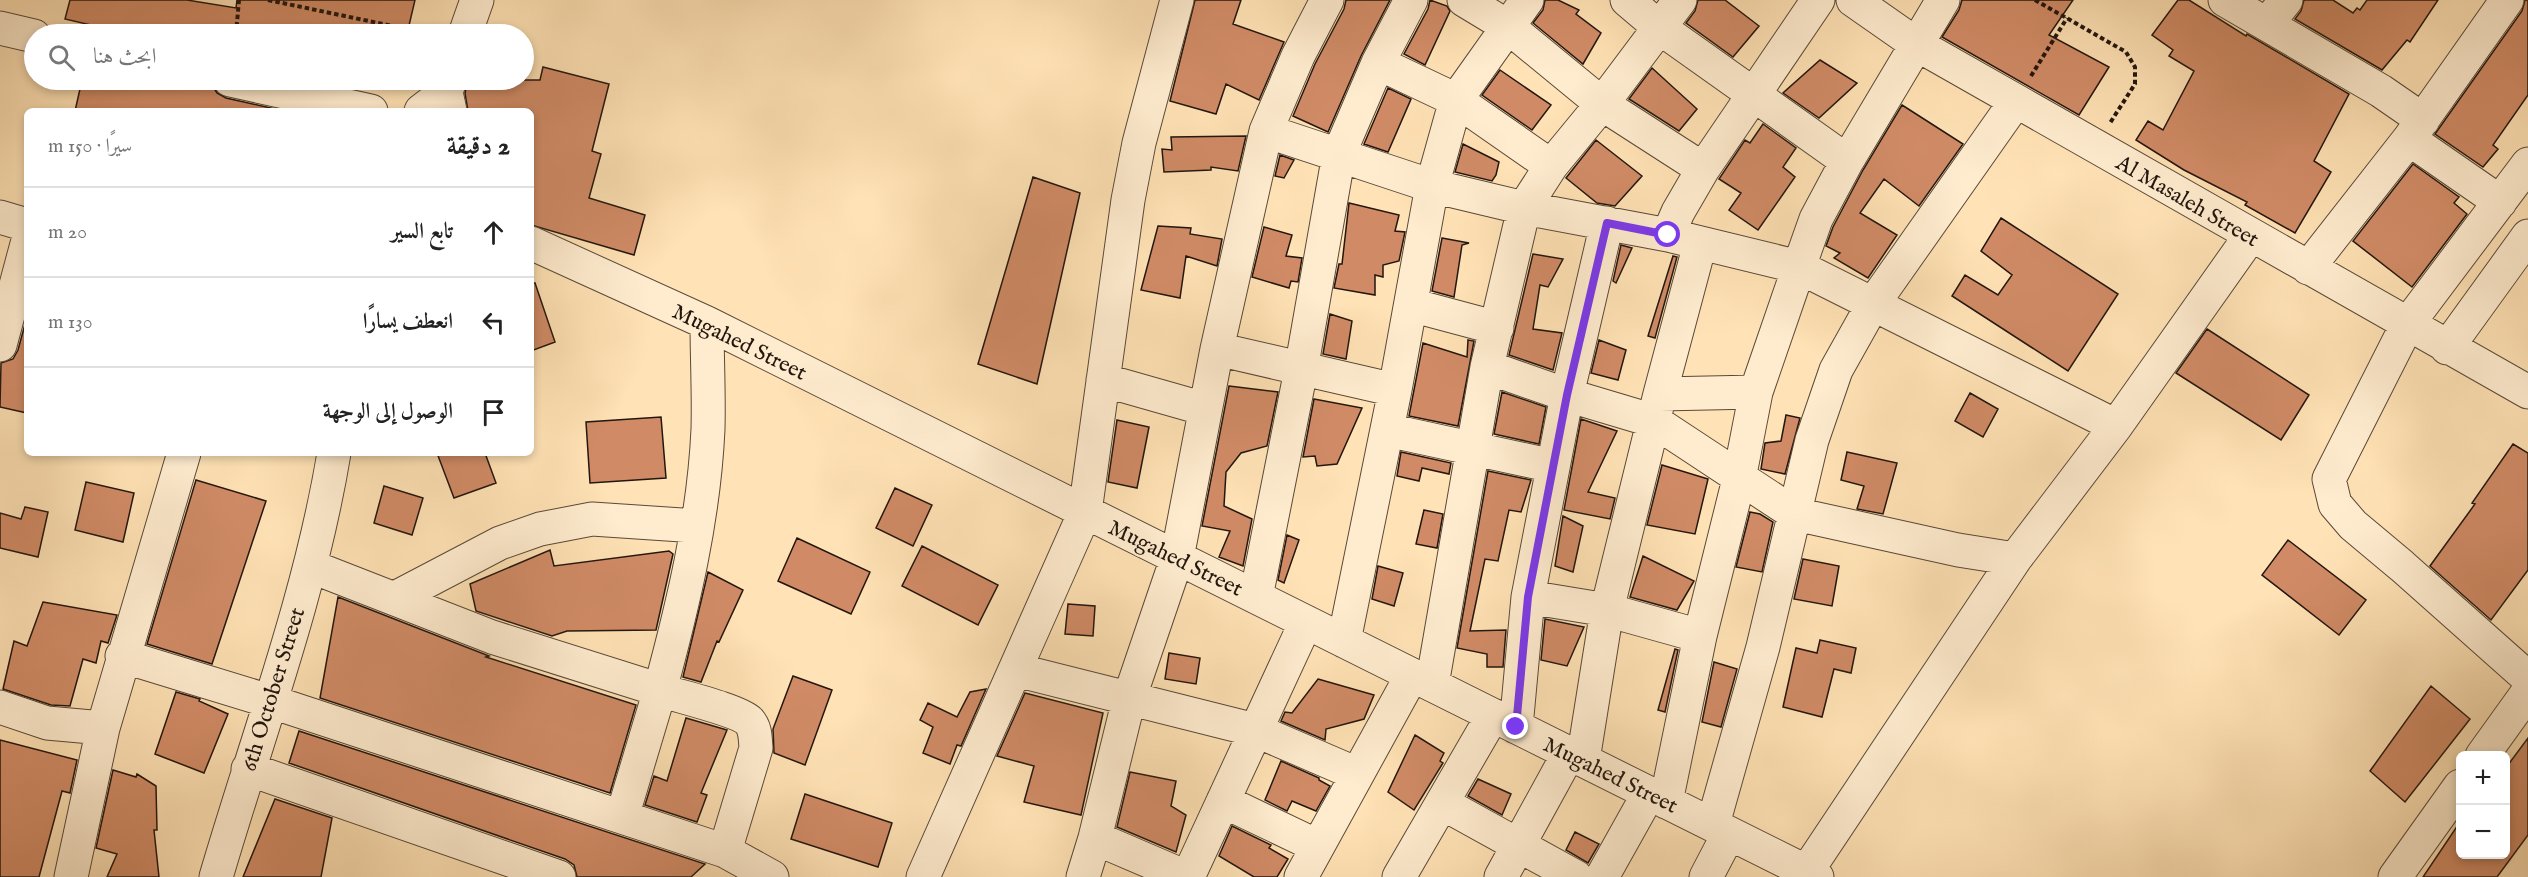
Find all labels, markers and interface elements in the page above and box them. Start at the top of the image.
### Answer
search box [24,24,534,90]
icon: search [45,41,78,74]
text: ابحث هنا [93,43,156,71]
text: 2 دقيقة [447,130,510,163]
text: سيرًا · 150 m [48,134,132,159]
street label: Al Masaleh Street [2110,149,2264,254]
icon: ahead [477,216,510,249]
text: تابع السير [391,218,453,246]
text: 20 m [48,220,87,245]
route start [1654,221,1680,247]
street label: Mugahed Street [667,298,811,388]
icon: left [477,306,510,339]
text: انعطف يسارًا [363,308,453,336]
text: 130 m [48,310,93,335]
icon: arrive [477,396,510,429]
text: الوصول إلى الوجهة [323,398,453,426]
street label: Mugahed Street [1103,514,1247,604]
street label: 6th October Street [236,604,312,775]
route end [1502,713,1528,739]
street label: Mugahed Street [1538,731,1682,821]
map controls [2456,751,2510,859]
button: + [2456,751,2510,805]
button: − [2456,805,2510,859]

